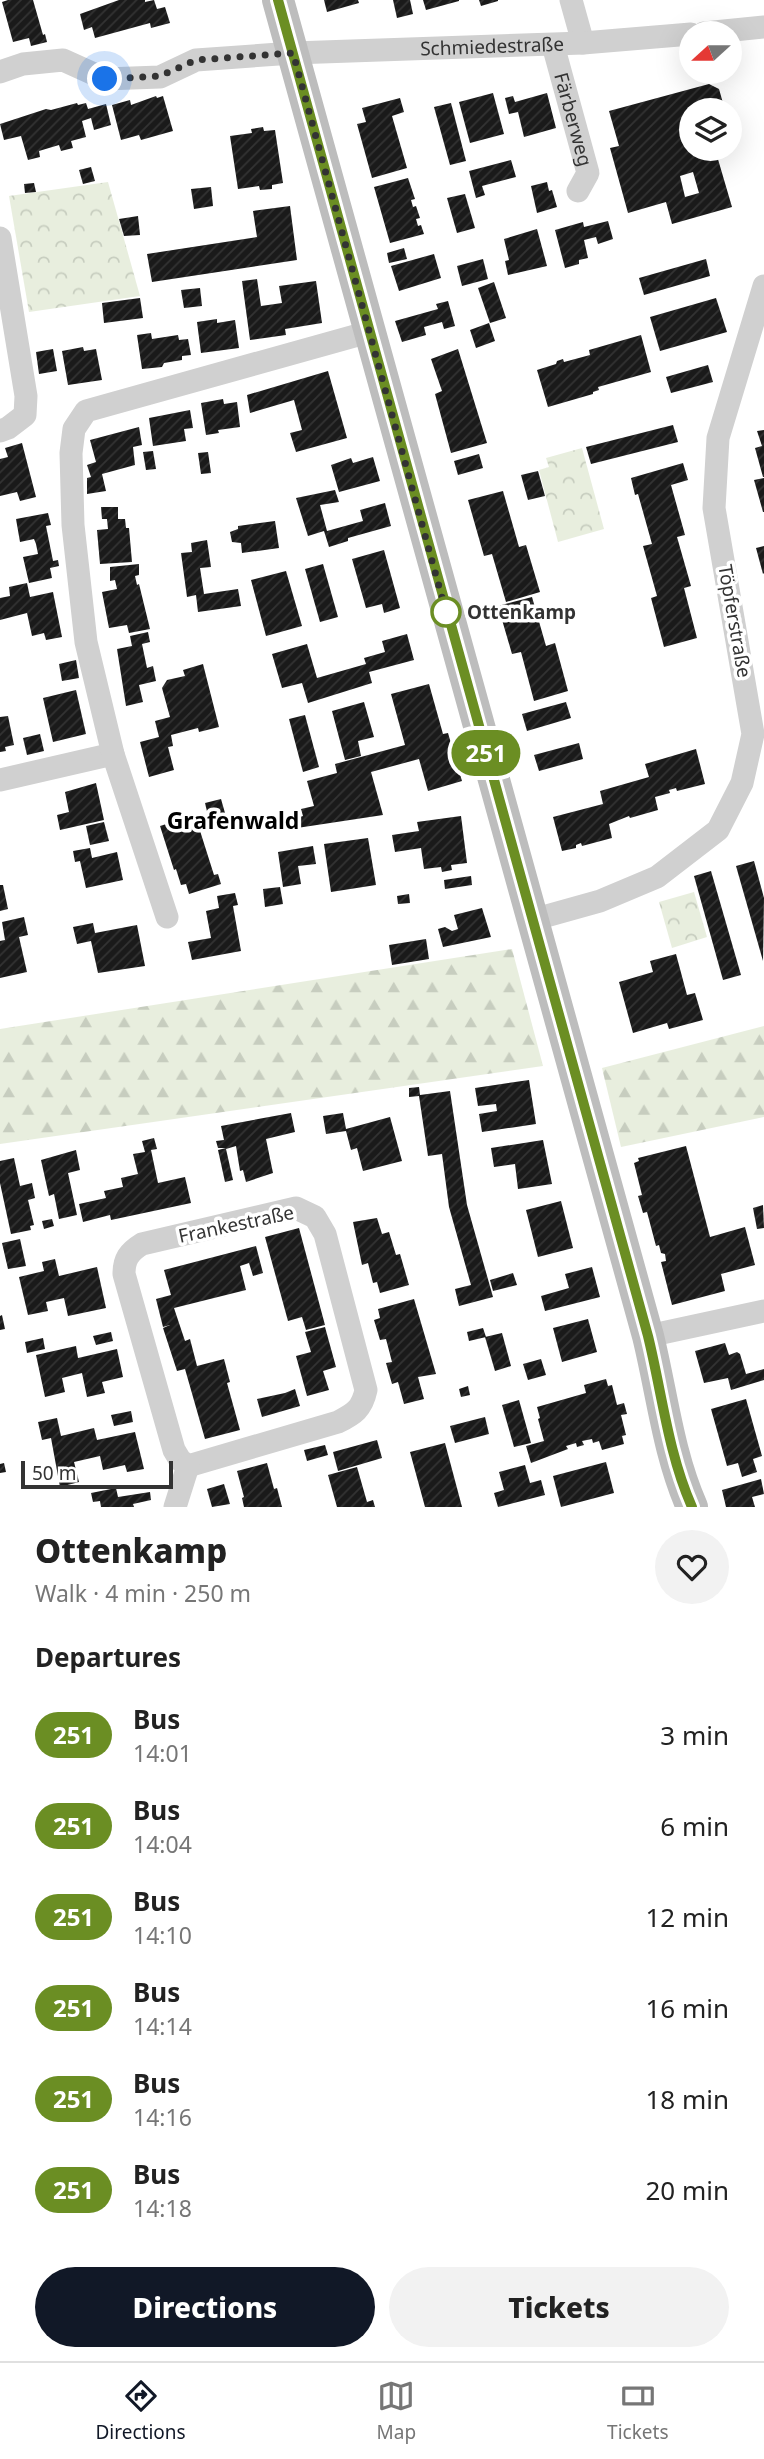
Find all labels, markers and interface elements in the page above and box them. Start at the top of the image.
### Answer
north arrow [679,21,742,84]
map controls [679,21,742,161]
street label: Schmiedestraße [420,31,565,62]
your location [87,61,122,96]
street label: Färberweg [548,70,599,169]
button: layers [679,98,742,161]
street label: Töpferstraße [712,562,758,680]
marker: Ottenkamp [431,597,461,627]
place label: Ottenkamp [467,599,576,625]
line badge: 251 [446,730,526,776]
text: 251 [465,736,507,769]
district label: Grafenwald [167,804,299,836]
street label: Frankestraße [176,1199,296,1249]
scale bar [21,1458,173,1490]
text: 50 m [32,1460,76,1486]
text: Ottenkamp [35,1528,227,1573]
button: heart [655,1530,729,1604]
text: Walk · 4 min · 250 m [35,1577,251,1609]
text: Departures [35,1639,181,1675]
text: Bus [133,1701,180,1737]
text: 3 min [660,1717,729,1753]
text: 251 [53,1718,94,1751]
text: 14:01 [133,1737,192,1769]
text: Bus [133,1792,180,1828]
text: 6 min [660,1808,729,1844]
text: 251 [53,1809,94,1842]
text: 14:04 [133,1828,192,1860]
text: Bus [133,1883,180,1919]
text: 12 min [645,1899,729,1935]
text: 251 [53,1900,94,1933]
text: 14:10 [133,1919,192,1951]
text: Bus [133,1974,180,2010]
text: 16 min [645,1990,729,2026]
text: 251 [53,1991,94,2024]
text: 14:14 [133,2010,192,2042]
text: Bus [133,2065,180,2101]
text: 18 min [645,2081,729,2117]
text: 251 [53,2082,94,2115]
text: 14:16 [133,2101,192,2133]
text: Bus [133,2156,180,2192]
text: 20 min [645,2172,729,2208]
text: 251 [53,2173,94,2206]
text: 14:18 [133,2192,192,2224]
button: Directions [35,2267,375,2347]
button: Tickets [389,2267,729,2347]
tab: Directions [95,2377,186,2445]
tab: Map [377,2377,416,2445]
tab: Tickets [607,2377,669,2445]

